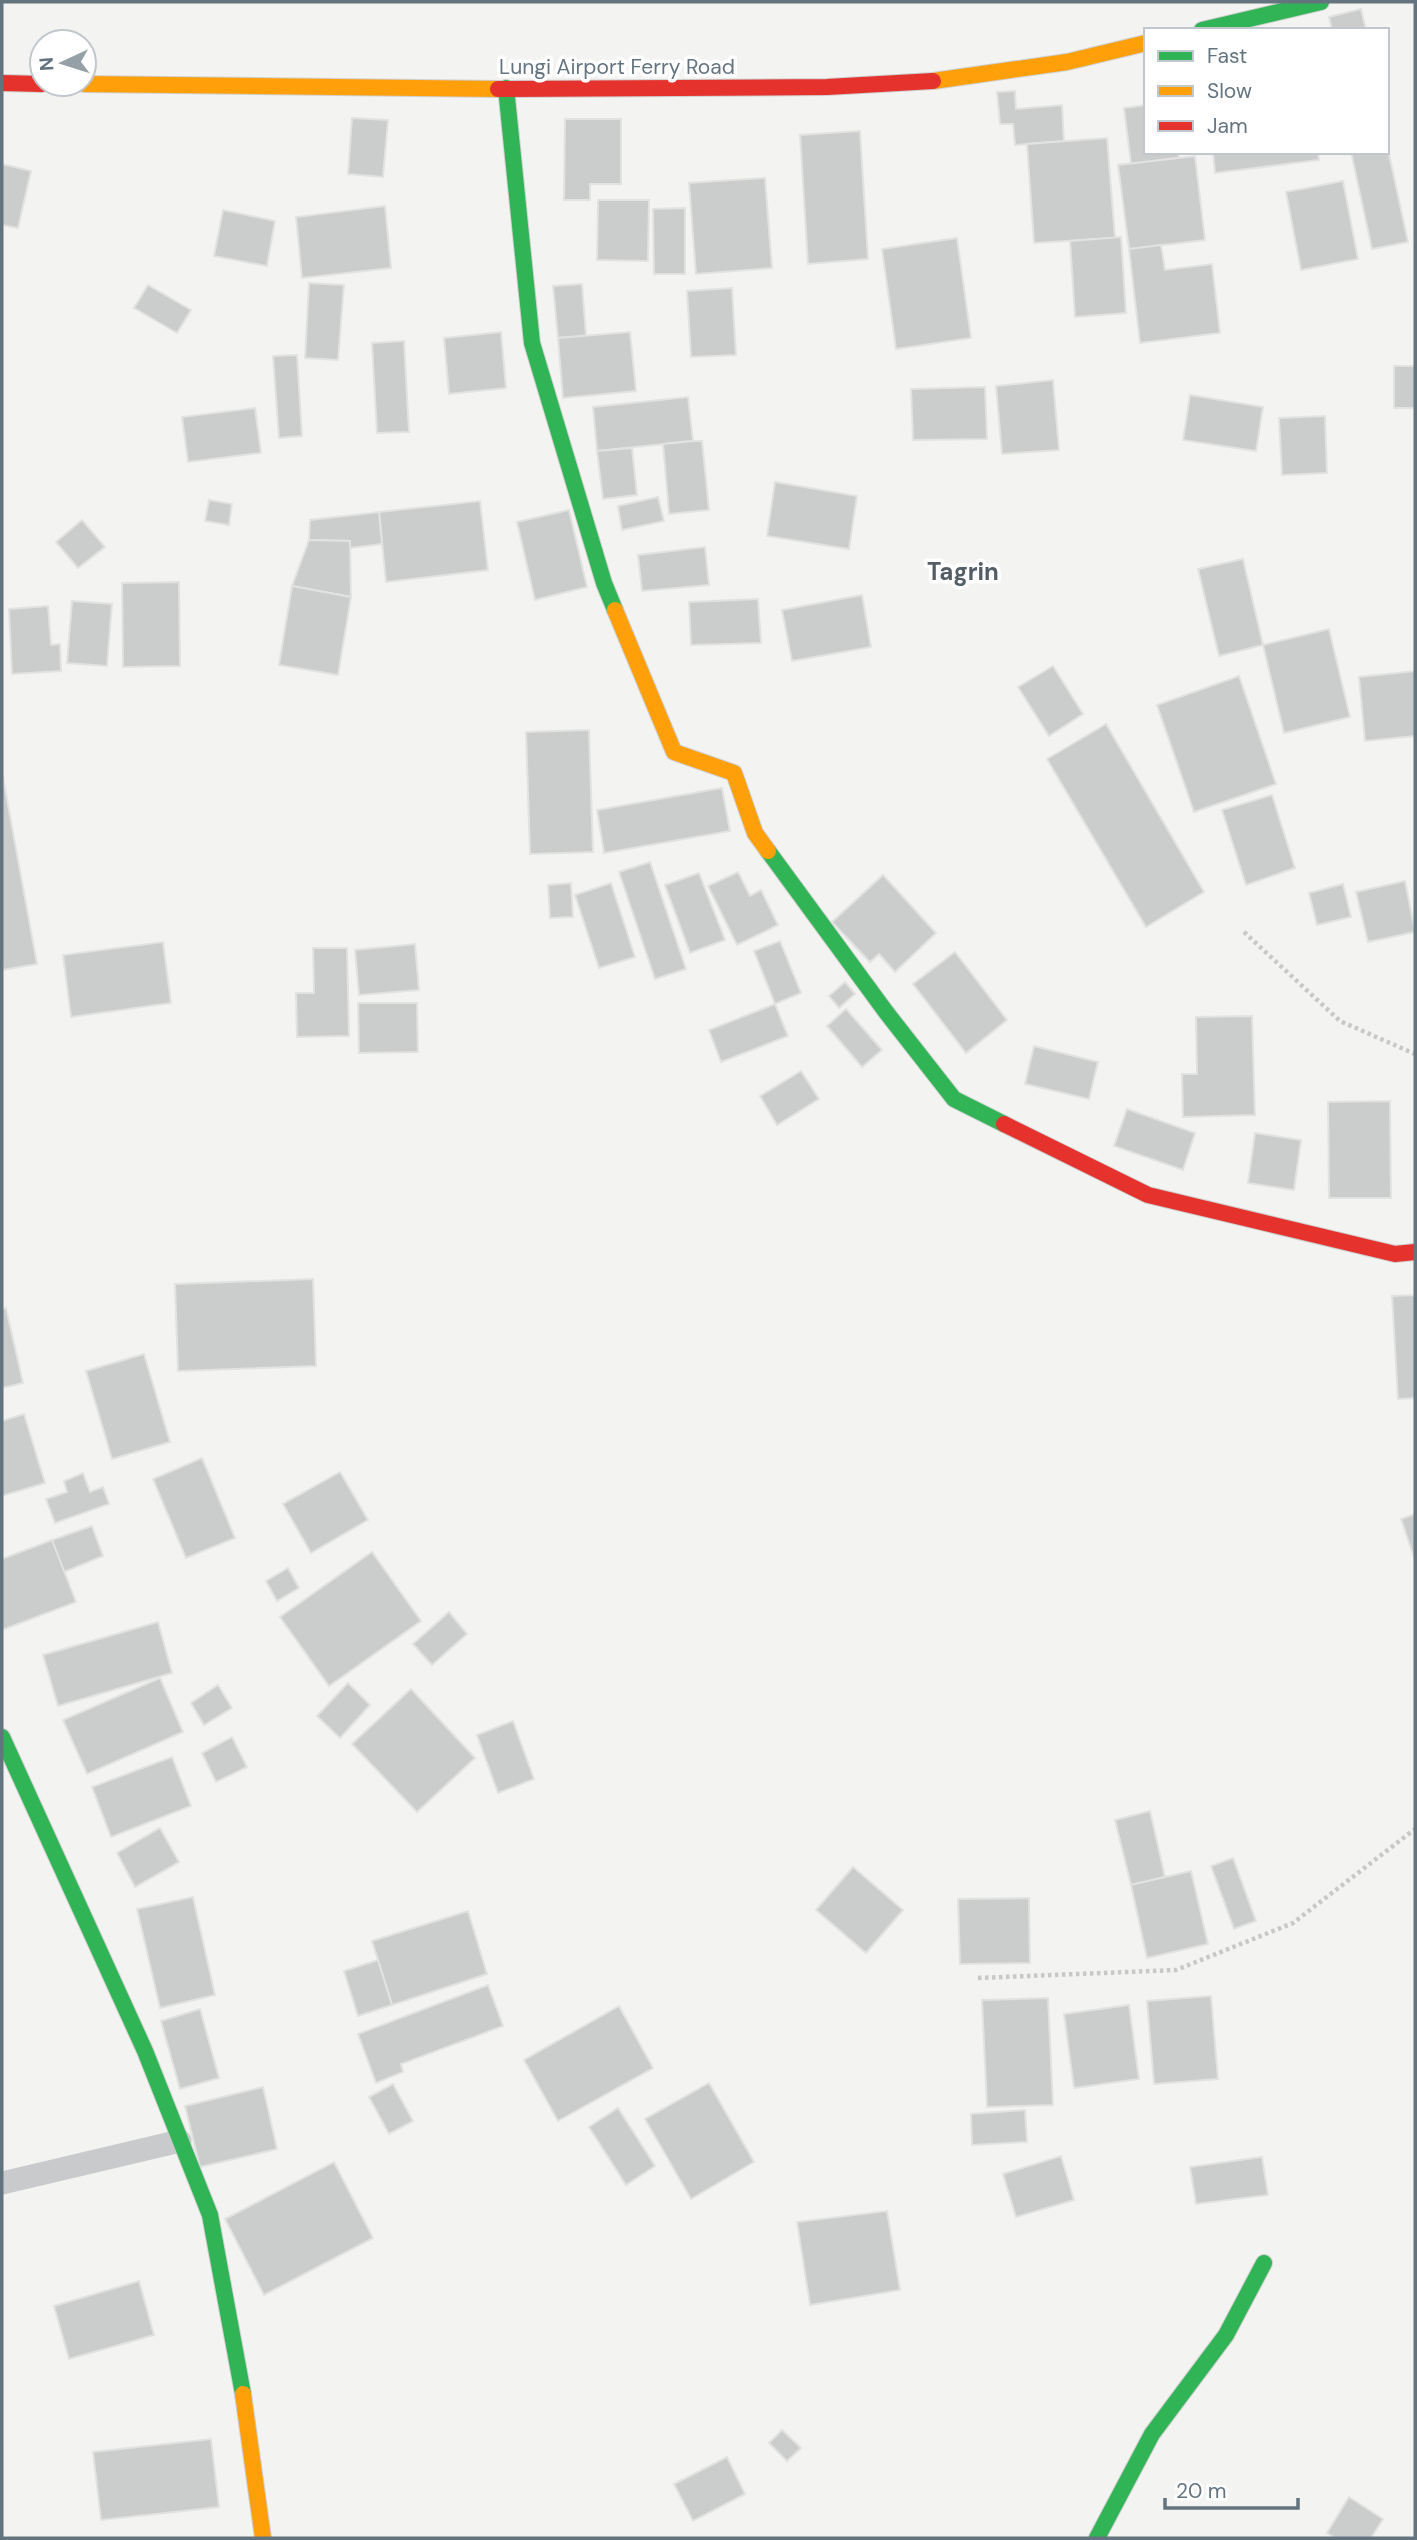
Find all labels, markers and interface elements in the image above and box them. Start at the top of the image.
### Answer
north arrow [28,28,98,98]
legend [1144,28,1389,154]
text: Fast [1207,42,1247,70]
street label: Lungi Airport Ferry Road [499,53,735,81]
text: N [34,56,59,72]
text: Slow [1207,77,1252,105]
text: Jam [1207,112,1248,140]
district label: Tagrin [927,556,999,587]
scale bar [1165,2466,1298,2510]
text: 20 m [1176,2477,1227,2505]

